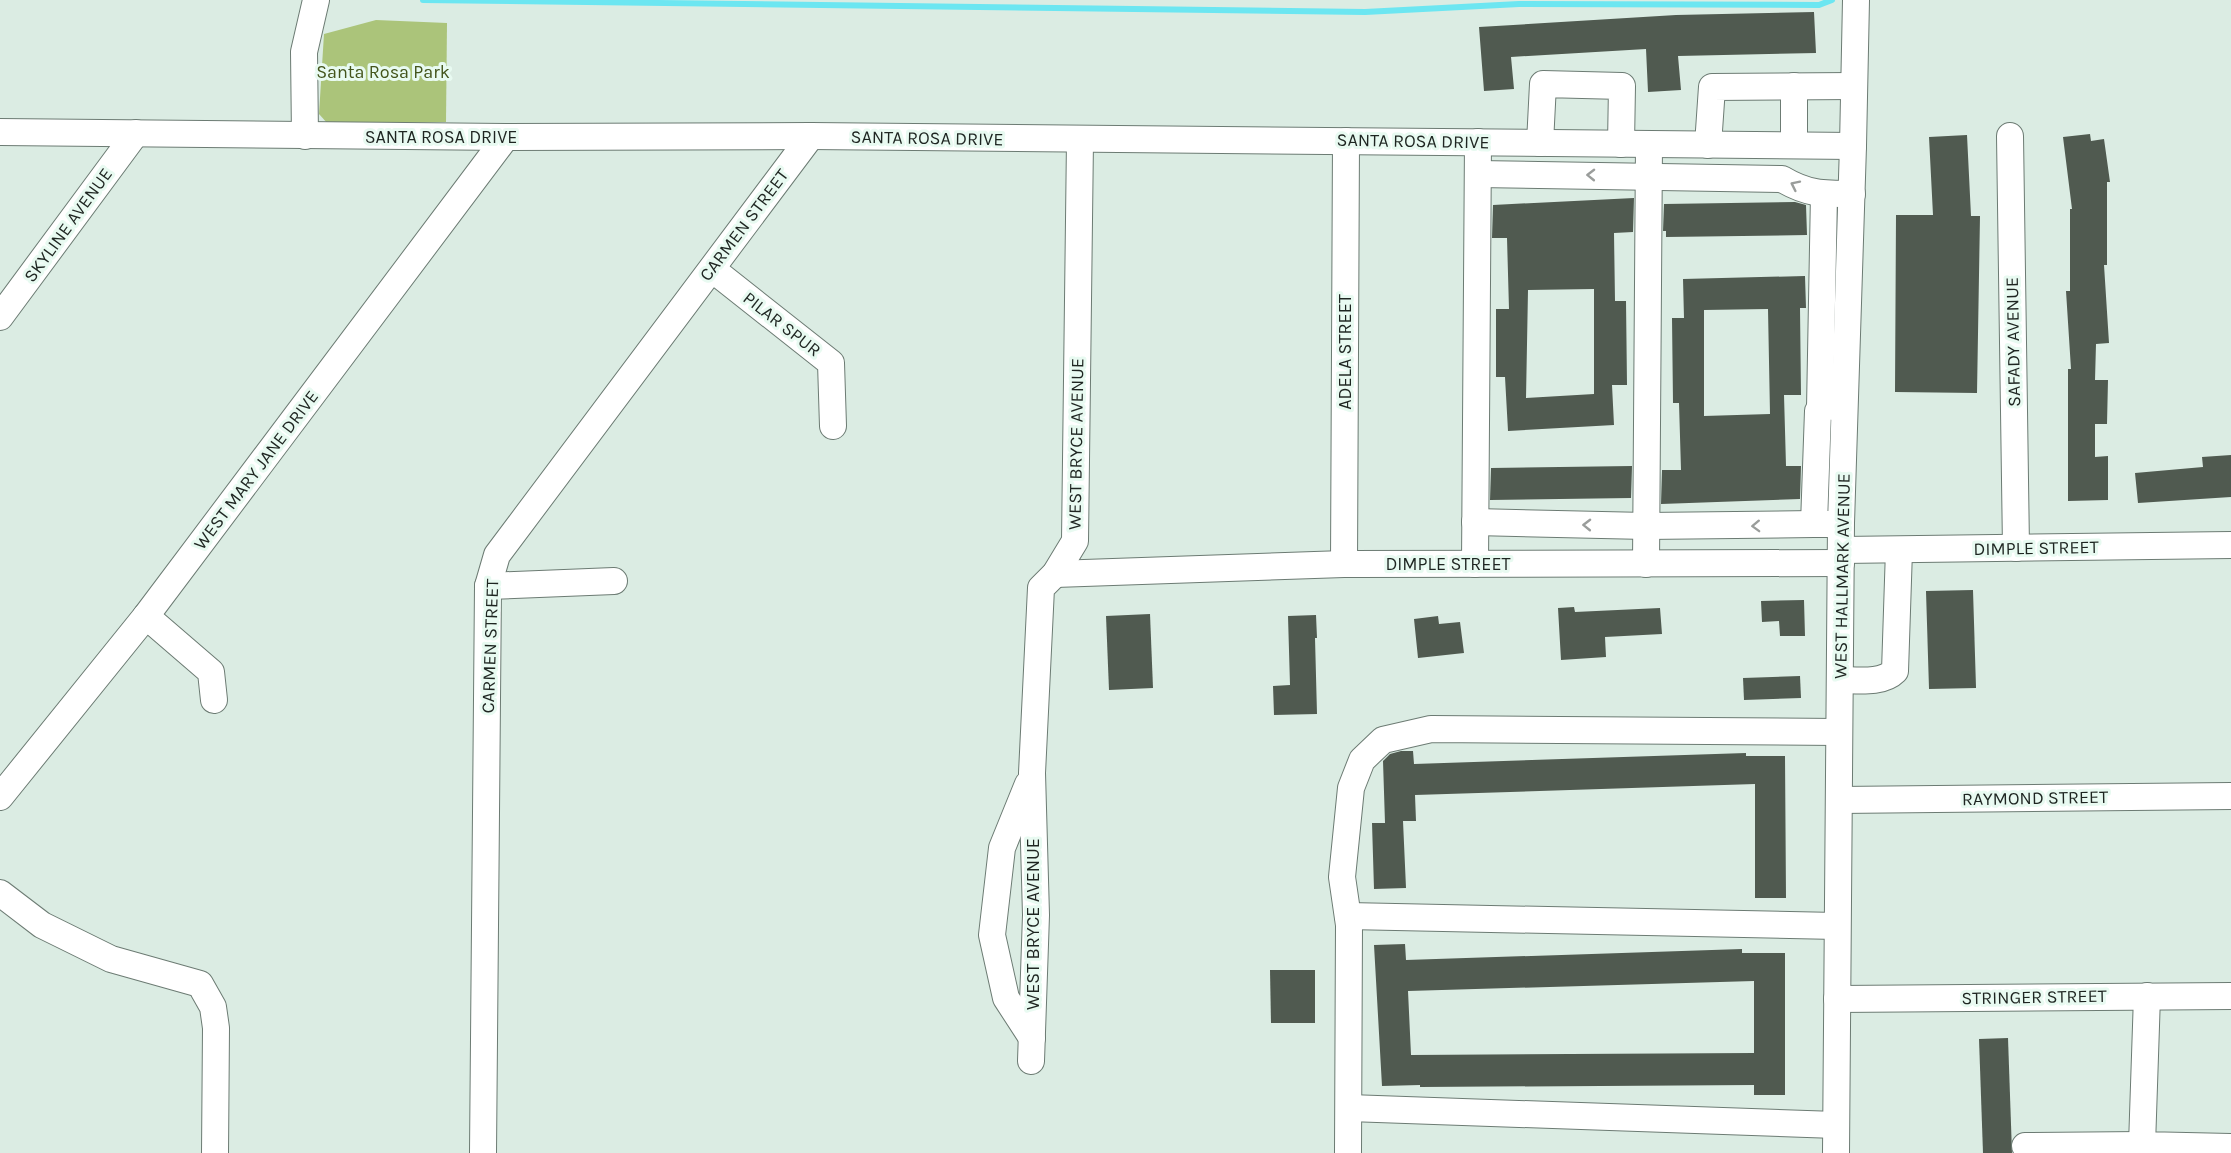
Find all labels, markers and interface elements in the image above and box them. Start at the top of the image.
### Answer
park label: Santa Rosa Park [316,61,450,83]
street label: SANTA ROSA DRIVE [365,126,517,148]
street label: SANTA ROSA DRIVE [850,126,1004,150]
street label: SANTA ROSA DRIVE [1336,129,1490,153]
street label: SKYLINE AVENUE [19,163,117,287]
street label: CARMEN STREET [695,165,793,285]
one-way arrow [1586,169,1595,182]
one-way arrow [1790,181,1801,193]
street label: SAFADY AVENUE [2001,277,2025,407]
street label: PILAR SPUR [739,287,825,361]
street label: ADELA STREET [1334,294,1356,410]
street label: WEST BRYCE AVENUE [1064,358,1088,530]
street label: WEST MARY JANE DRIVE [189,386,323,554]
street label: WEST HALLMARK AVENUE [1829,473,1855,679]
one-way arrow [1583,518,1592,531]
one-way arrow [1751,520,1760,532]
street label: DIMPLE STREET [1973,536,2099,560]
street label: DIMPLE STREET [1385,553,1511,575]
street label: CARMEN STREET [477,578,503,714]
street label: RAYMOND STREET [1962,786,2108,810]
street label: WEST BRYCE AVENUE [1022,838,1044,1010]
street label: STRINGER STREET [1961,985,2107,1009]

